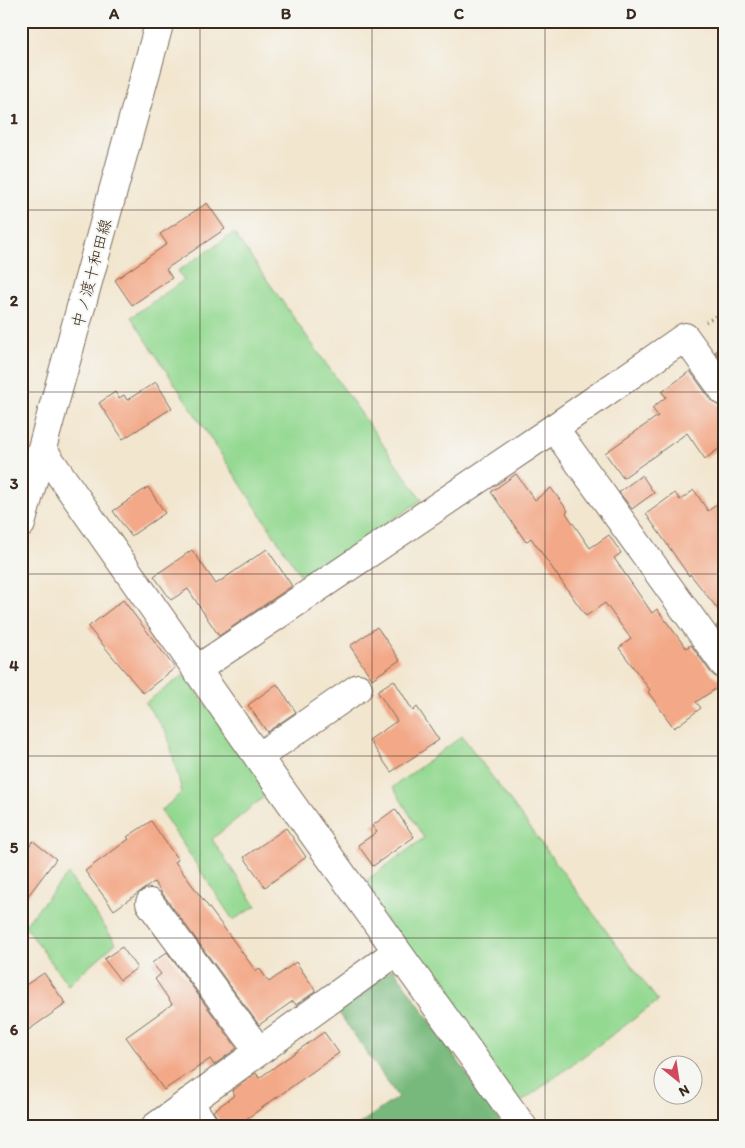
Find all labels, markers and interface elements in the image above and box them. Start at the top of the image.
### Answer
text: A [108,4,120,23]
text: B [281,4,292,23]
text: C [454,4,465,23]
text: D [626,4,637,23]
text: 1 [10,109,18,128]
street label: 中ノ渡十和田線 [68,217,115,330]
text: 2 [10,291,19,310]
text: 3 [10,474,19,493]
text: 4 [9,656,19,675]
text: 5 [10,838,19,857]
text: 6 [10,1020,19,1039]
north arrow [652,1056,702,1106]
text: N [676,1081,693,1101]

